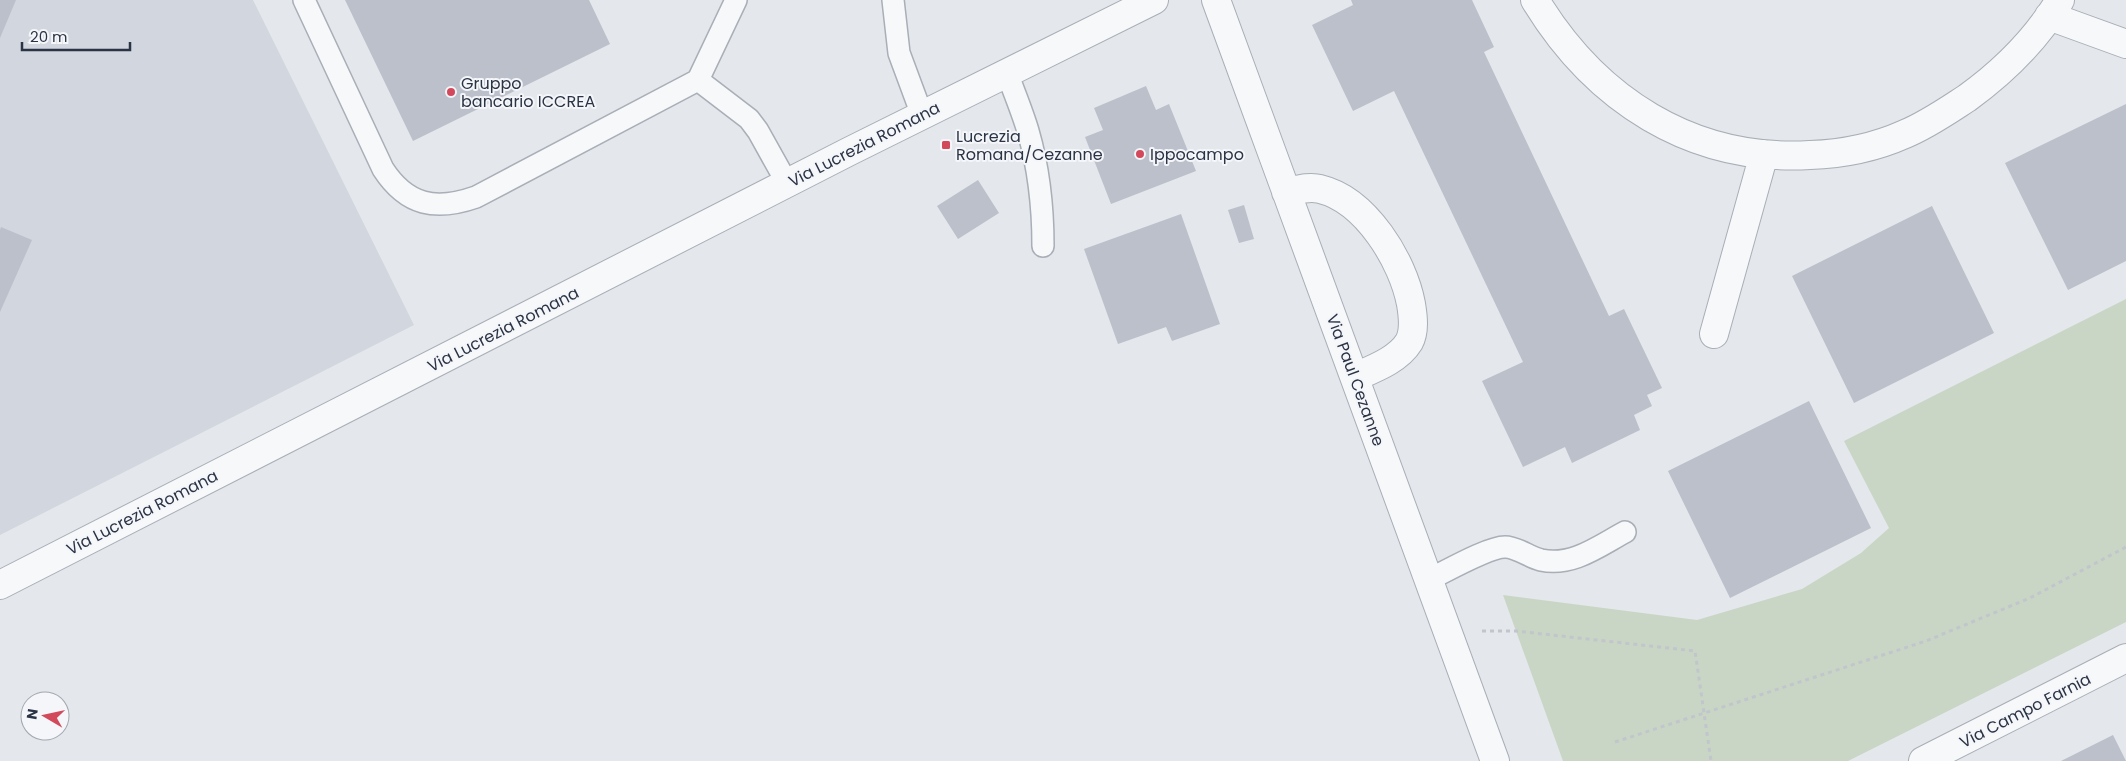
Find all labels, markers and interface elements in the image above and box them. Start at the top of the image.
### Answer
scale bar [22,20,130,52]
text: 20 m [30,26,68,47]
place label: Gruppo bancario ICCREA [461,72,595,113]
marker: Gruppo bancario ICCREA [445,86,457,98]
street label: Via Lucrezia Romana [785,96,944,193]
place label: Lucrezia Romana/Cezanne [956,125,1103,166]
marker: Lucrezia Romana/Cezanne [940,139,952,151]
place label: Ippocampo [1150,143,1244,166]
marker: Ippocampo [1134,148,1146,160]
street label: Via Lucrezia Romana [424,281,583,378]
street label: Via Paul Cezanne [1321,311,1390,450]
street label: Via Lucrezia Romana [63,464,222,561]
street label: Via Campo Farnia [1956,667,2095,754]
north arrow [20,691,70,741]
text: N [21,707,43,721]

